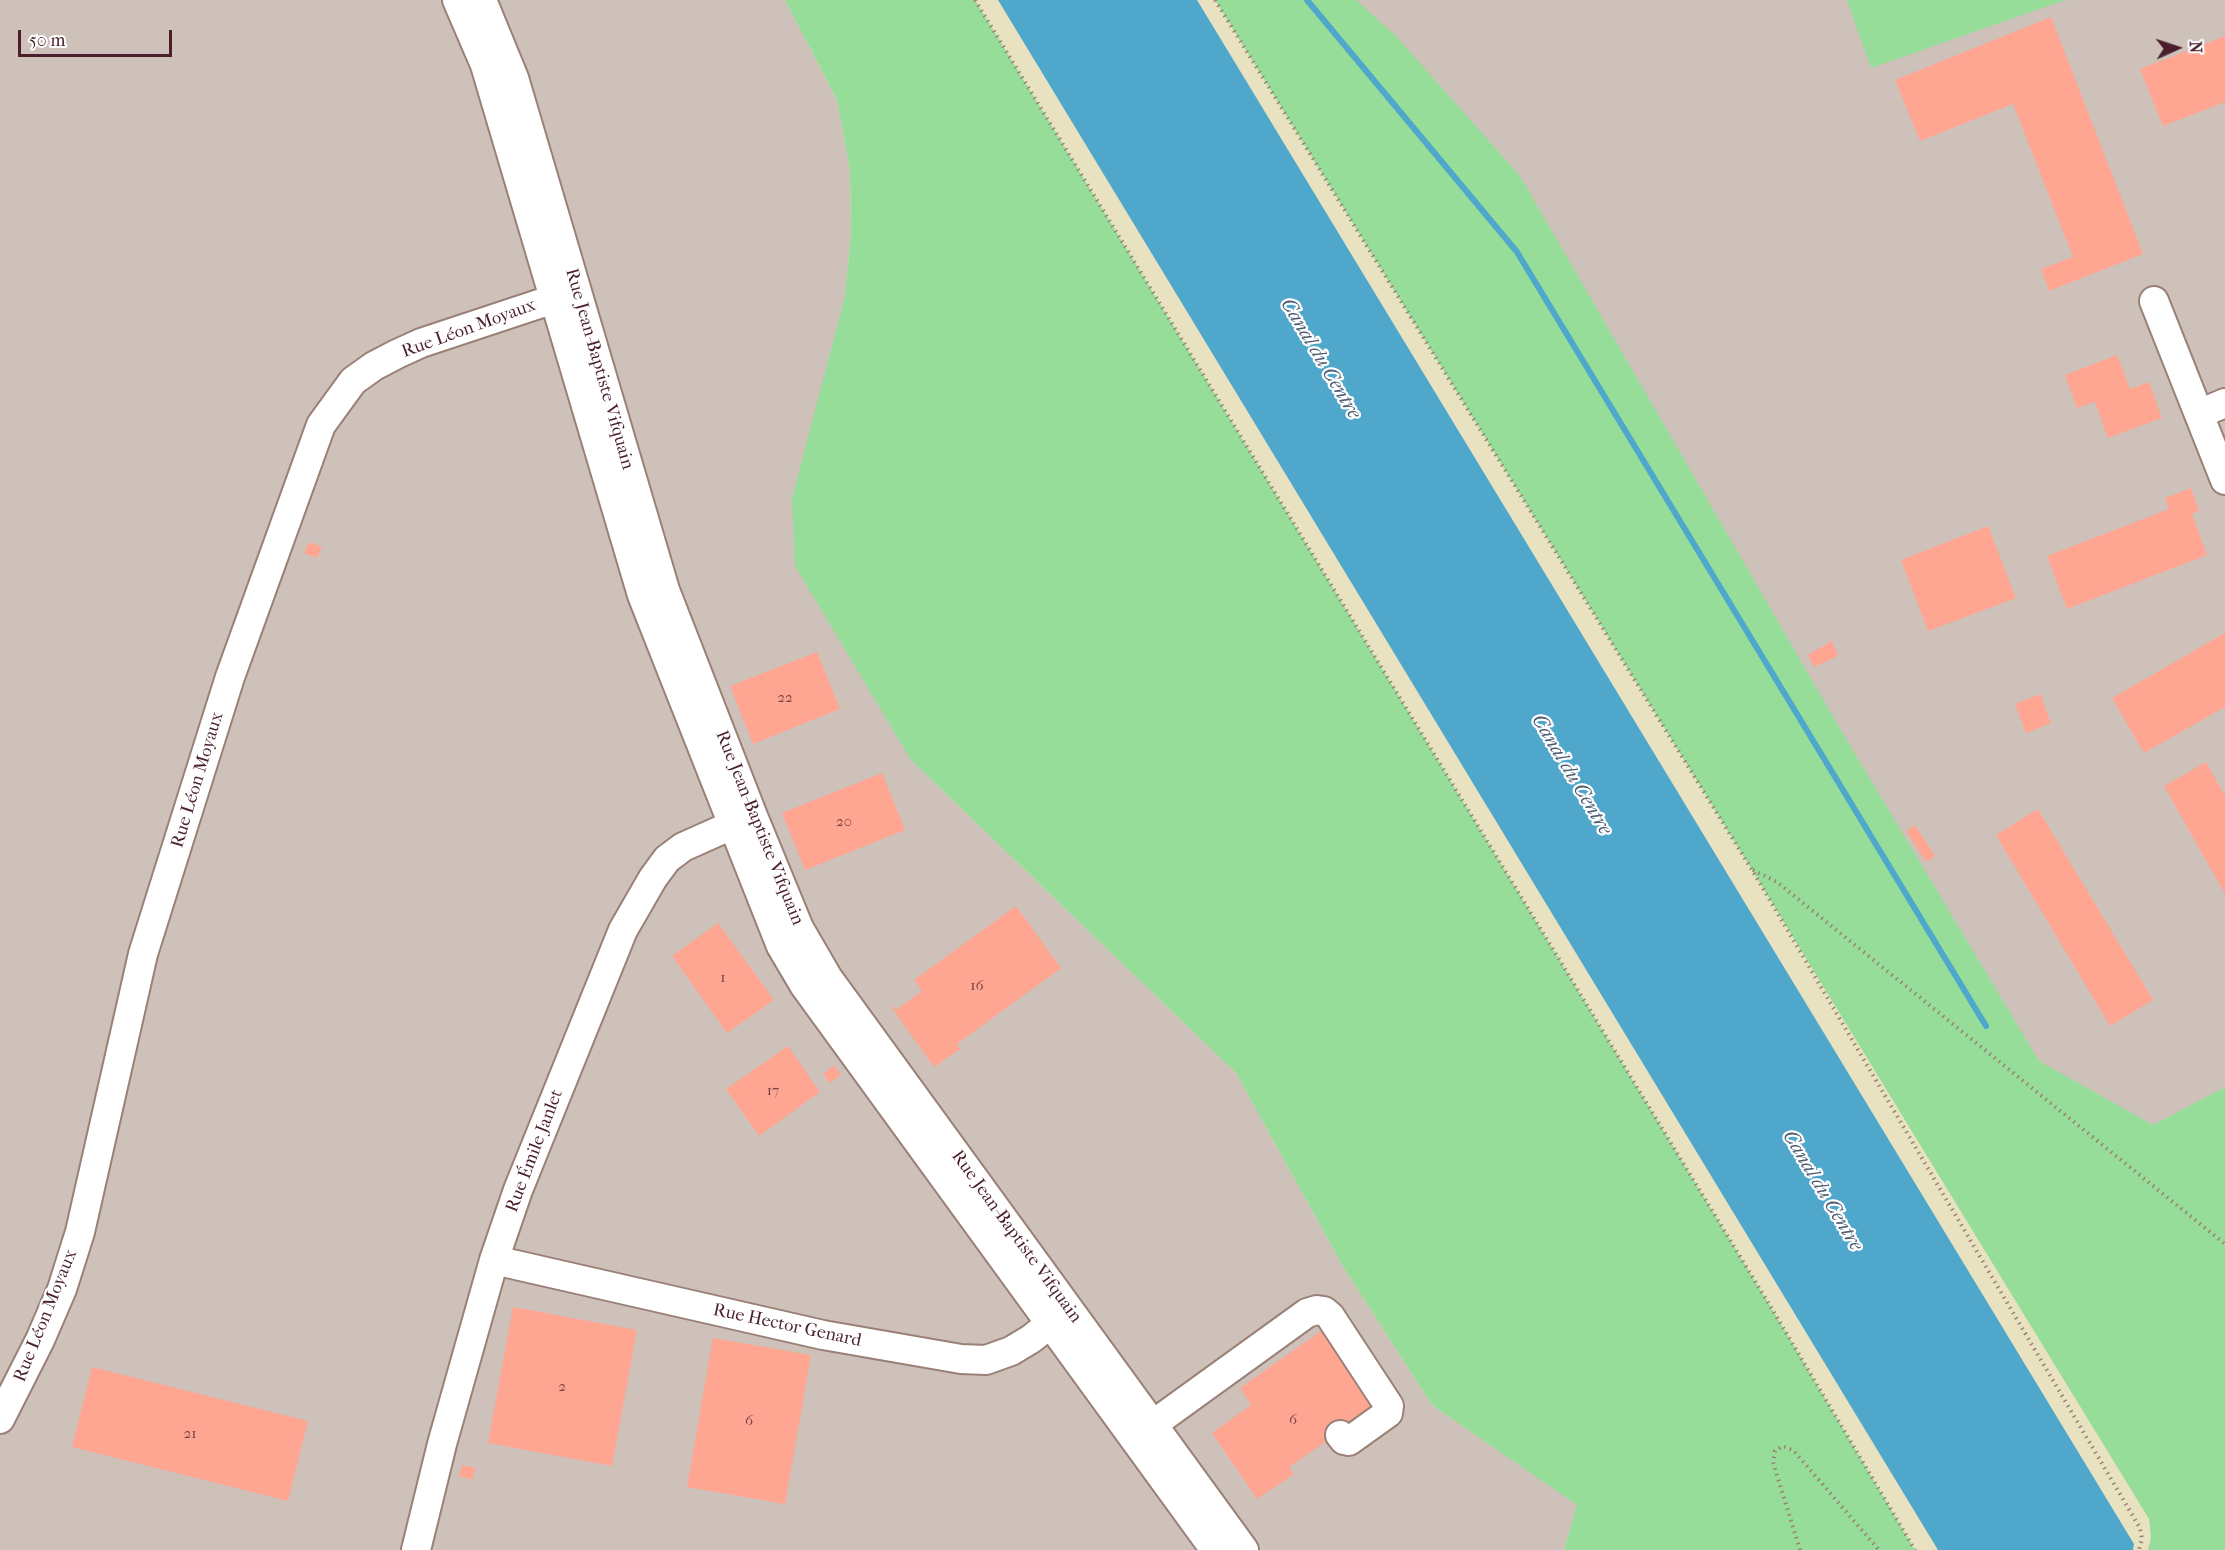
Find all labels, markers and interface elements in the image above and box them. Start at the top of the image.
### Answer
scale bar [21,18,176,56]
north arrow [2147,18,2207,78]
text: 50 m [29,30,65,51]
text: N [2186,40,2205,54]
street label: Rue Jean-Baptiste Vifquain [560,266,638,472]
water label: Canal du Centre [1275,294,1365,424]
street label: Rue Léon Moyaux [399,295,539,363]
house number: 22 [777,689,793,707]
street label: Rue Léon Moyaux [167,710,229,850]
water label: Canal du Centre [1526,710,1616,840]
street label: Rue Jean-Baptiste Vifquain [710,727,808,929]
house number: 20 [836,813,852,831]
house number: 1 [720,969,726,987]
house number: 16 [970,977,984,995]
house number: 17 [767,1082,779,1100]
street label: Rue Émile Janlet [502,1087,568,1215]
water label: Canal du Centre [1777,1126,1867,1256]
street label: Rue Jean-Baptiste Vifquain [946,1146,1086,1328]
street label: Rue Léon Moyaux [10,1247,82,1385]
street label: Rue Hector Genard [711,1300,863,1352]
house number: 2 [558,1378,566,1396]
house number: 6 [1289,1411,1297,1429]
house number: 6 [745,1412,753,1430]
house number: 21 [183,1425,197,1443]

